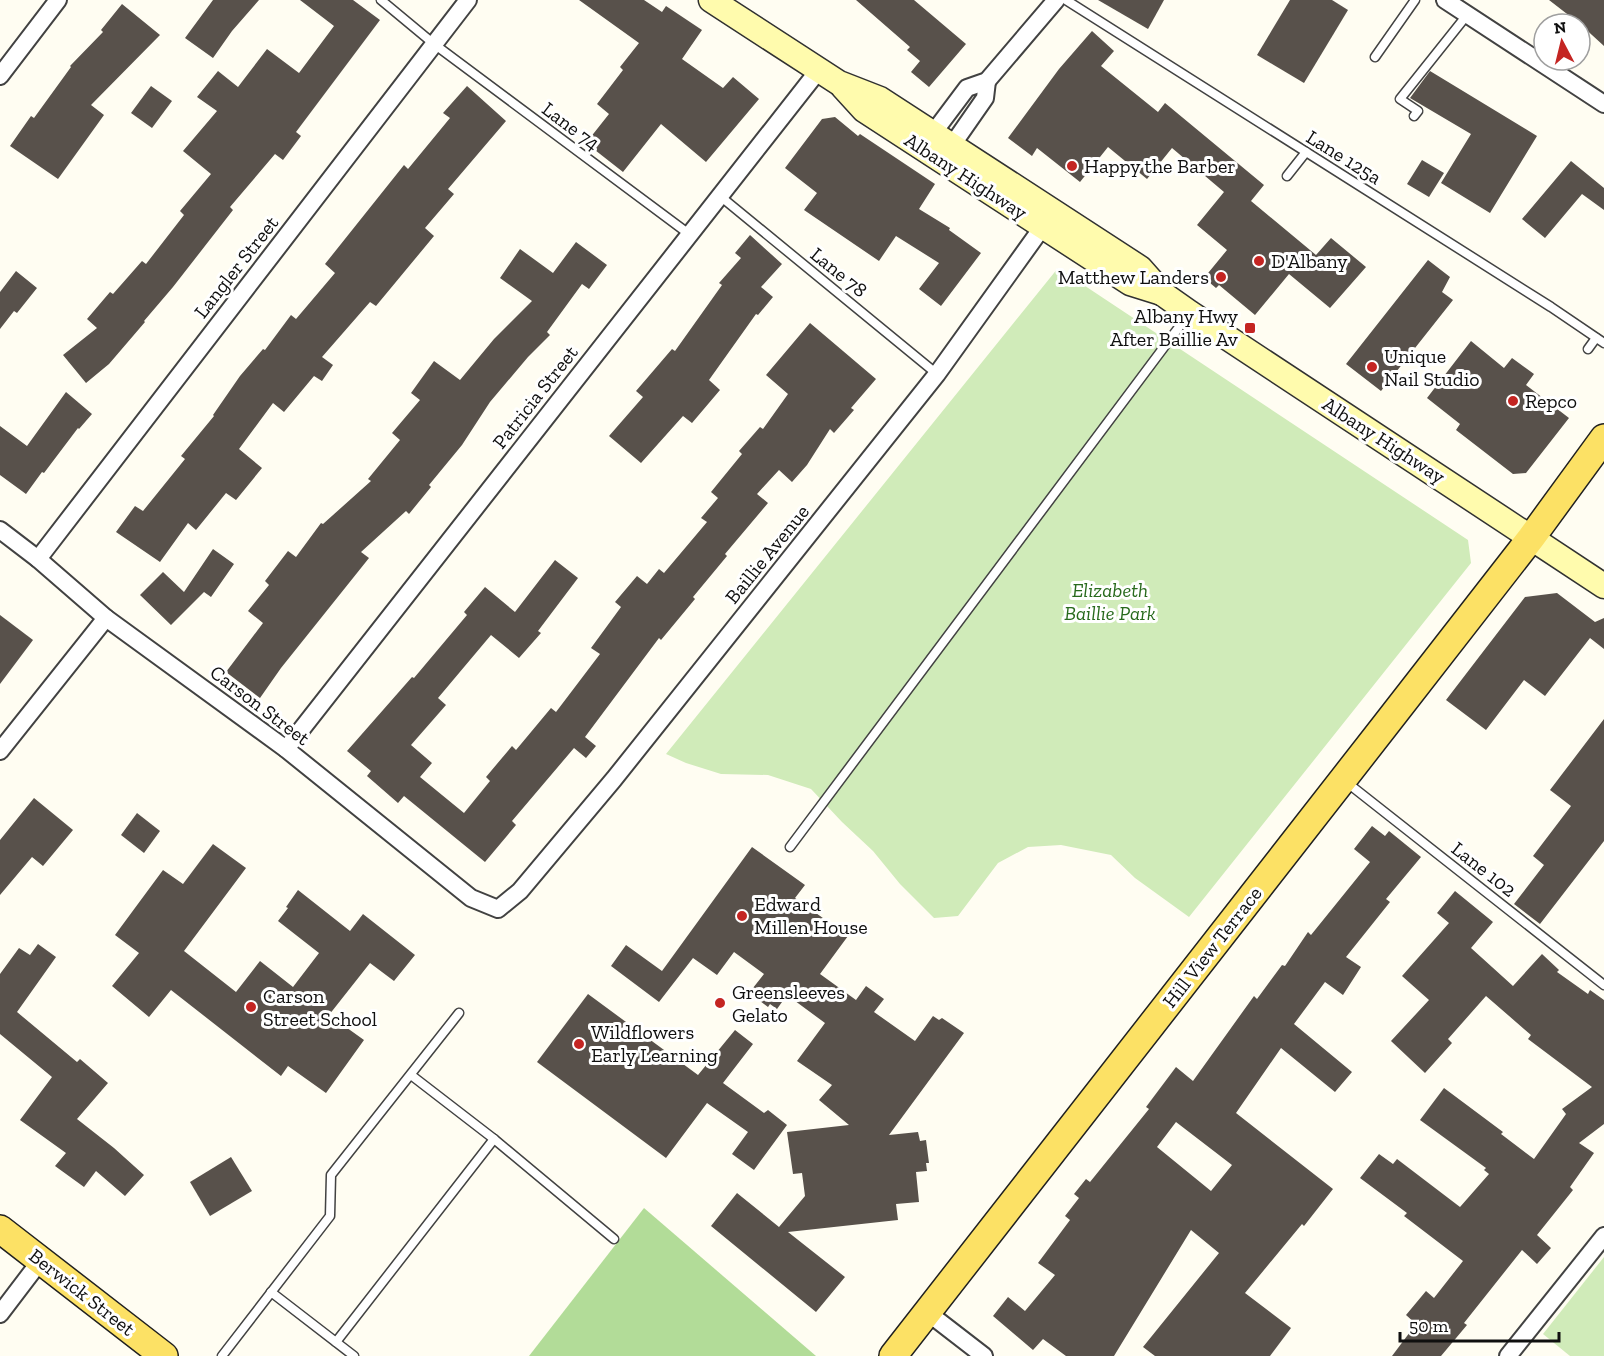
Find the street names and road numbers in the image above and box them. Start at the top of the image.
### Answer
street label: Lane 74 [538,97,605,155]
street label: Lane 125a [1302,125,1386,190]
street label: Albany Highway [900,127,1032,225]
street label: Langler Street [189,211,284,323]
street label: Lane 78 [806,242,872,302]
street label: Patricia Street [487,340,583,453]
street label: Albany Highway [1318,391,1450,489]
street label: Baillie Avenue [720,500,814,608]
street label: Carson Street [205,660,315,751]
street label: Lane 102 [1447,836,1521,902]
street label: Hill View Terrace [1157,882,1267,1012]
street label: Berwick Street [24,1243,140,1341]

